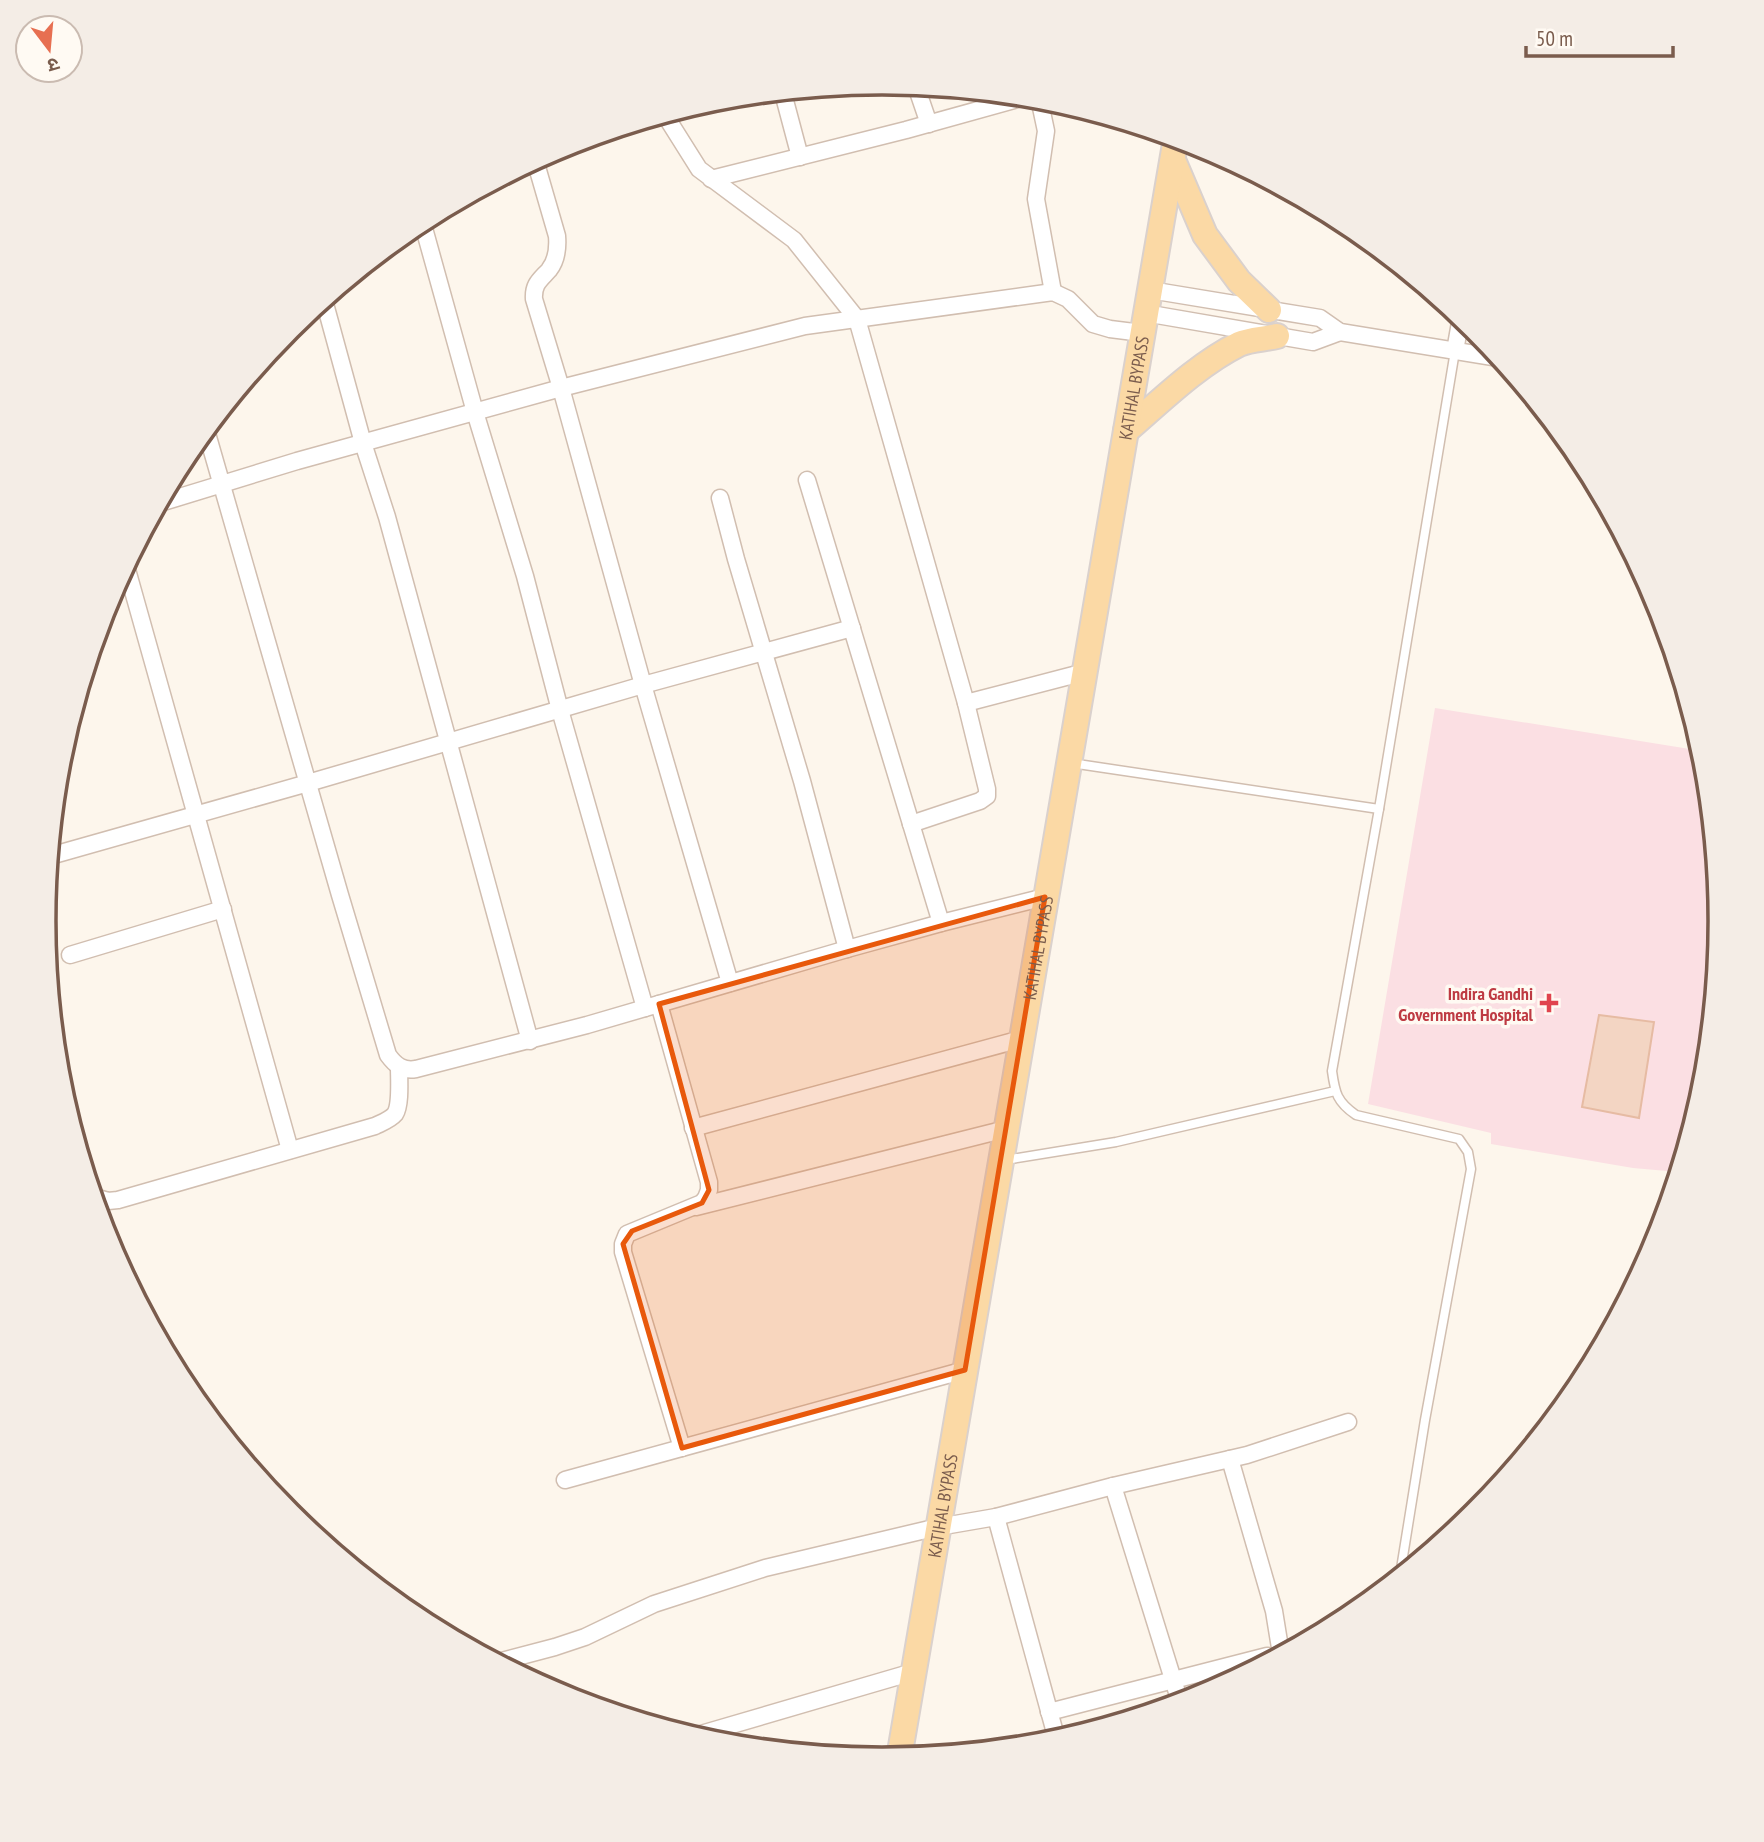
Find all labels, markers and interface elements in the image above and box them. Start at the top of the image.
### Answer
north arrow [14,14,84,84]
scale bar [1526,14,1673,58]
text: 50 m [1536,25,1573,52]
text: उ [44,52,62,79]
street label: KATIHAL BYPASS [1113,334,1153,442]
street label: KATIHAL BYPASS [1017,894,1058,1001]
place label: Indira Gandhi Government Hospital [1398,982,1534,1026]
marker: Indira Gandhi Government Hospital [1539,993,1559,1013]
street label: KATIHAL BYPASS [922,1452,962,1559]

